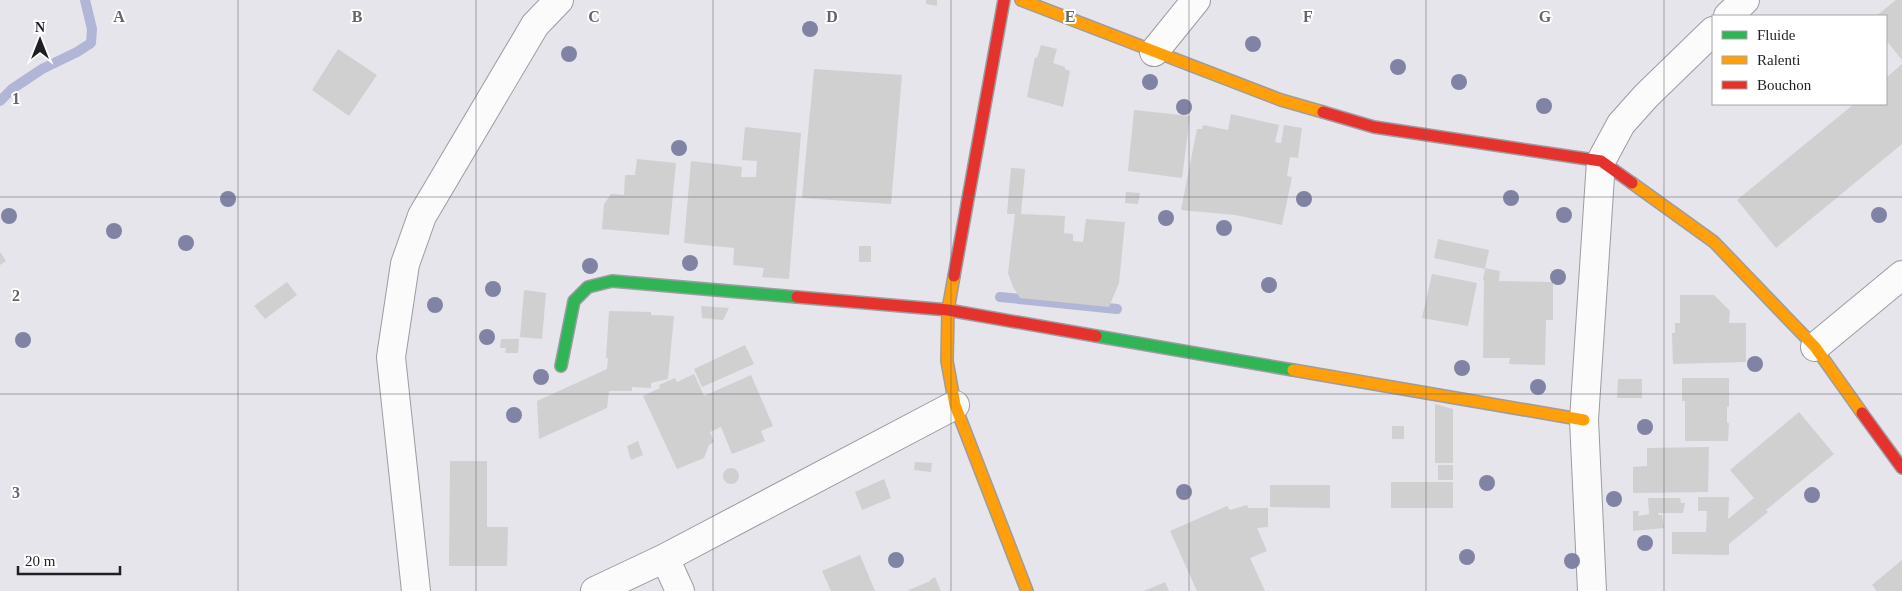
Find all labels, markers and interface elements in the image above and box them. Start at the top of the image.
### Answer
text: A [113,8,125,25]
text: B [352,8,363,25]
text: C [588,8,600,25]
text: D [826,8,838,25]
text: E [1065,8,1075,25]
text: F [1303,8,1313,25]
text: G [1539,8,1552,25]
north arrow [15,15,65,65]
legend [1712,15,1887,105]
text: N [35,20,45,35]
text: Fluide [1757,27,1796,43]
text: Ralenti [1757,52,1800,68]
text: Bouchon [1757,77,1812,93]
text: 1 [12,90,20,107]
text: 2 [12,287,20,304]
text: 3 [12,484,20,501]
scale bar [18,544,120,576]
text: 20 m [25,553,56,569]

